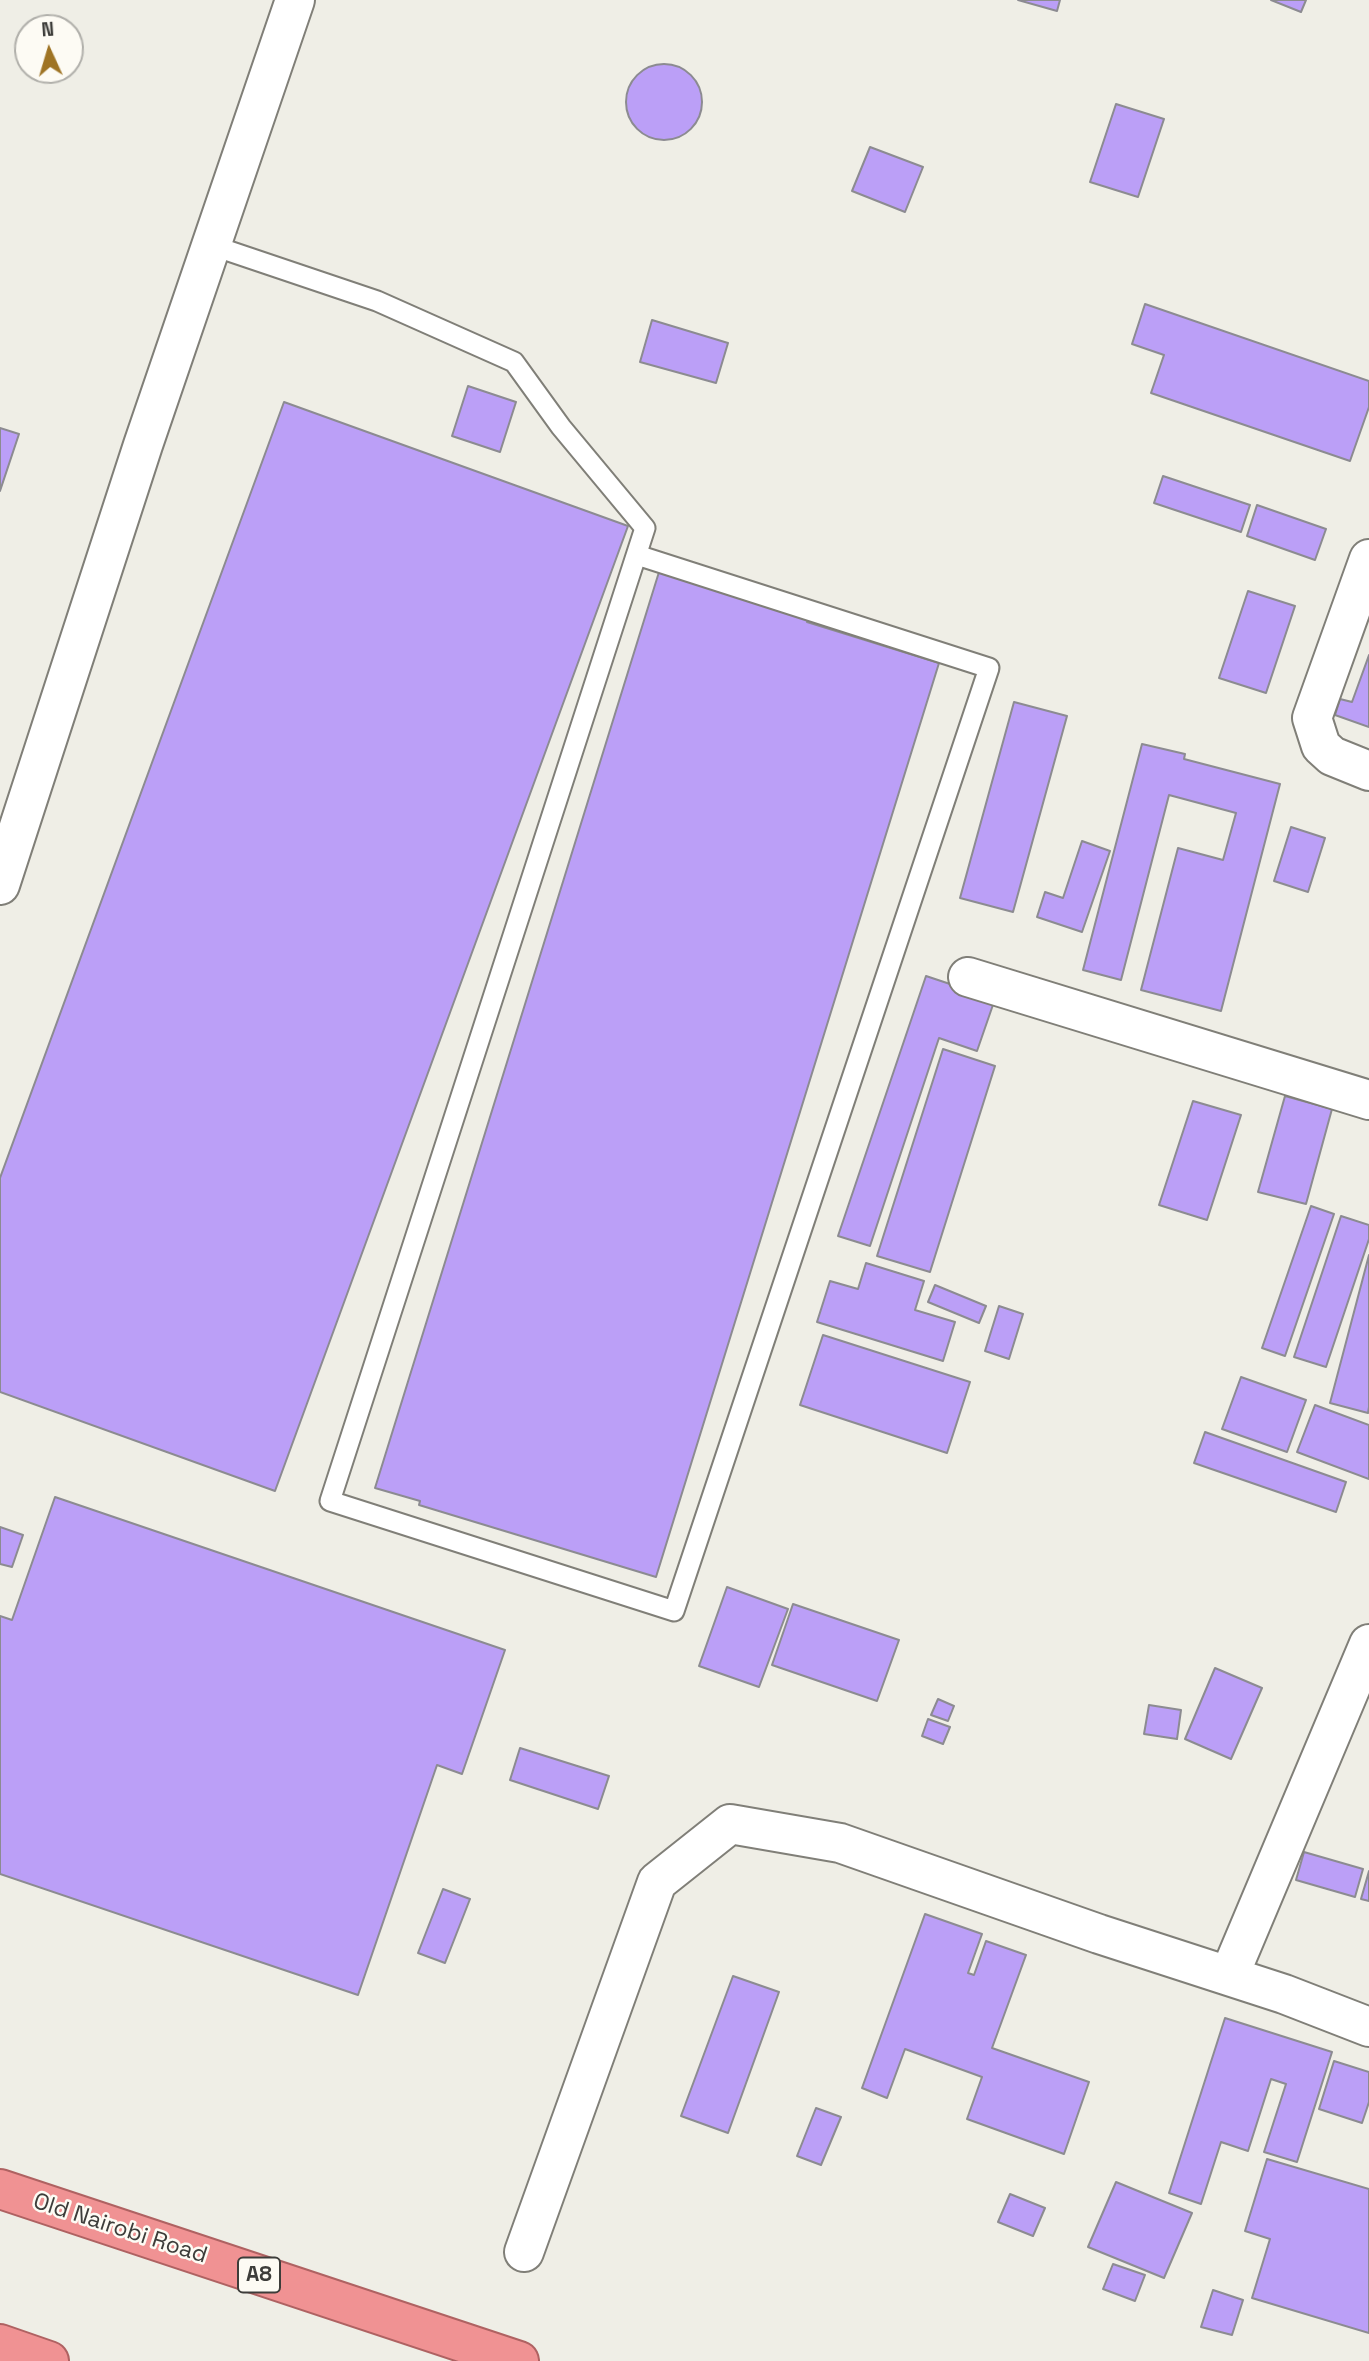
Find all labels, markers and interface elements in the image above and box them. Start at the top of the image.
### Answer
north arrow [14,14,84,84]
text: N [40,17,55,42]
street label: Old Nairobi Road [30,2188,210,2270]
road number: A8 [238,2258,280,2292]

